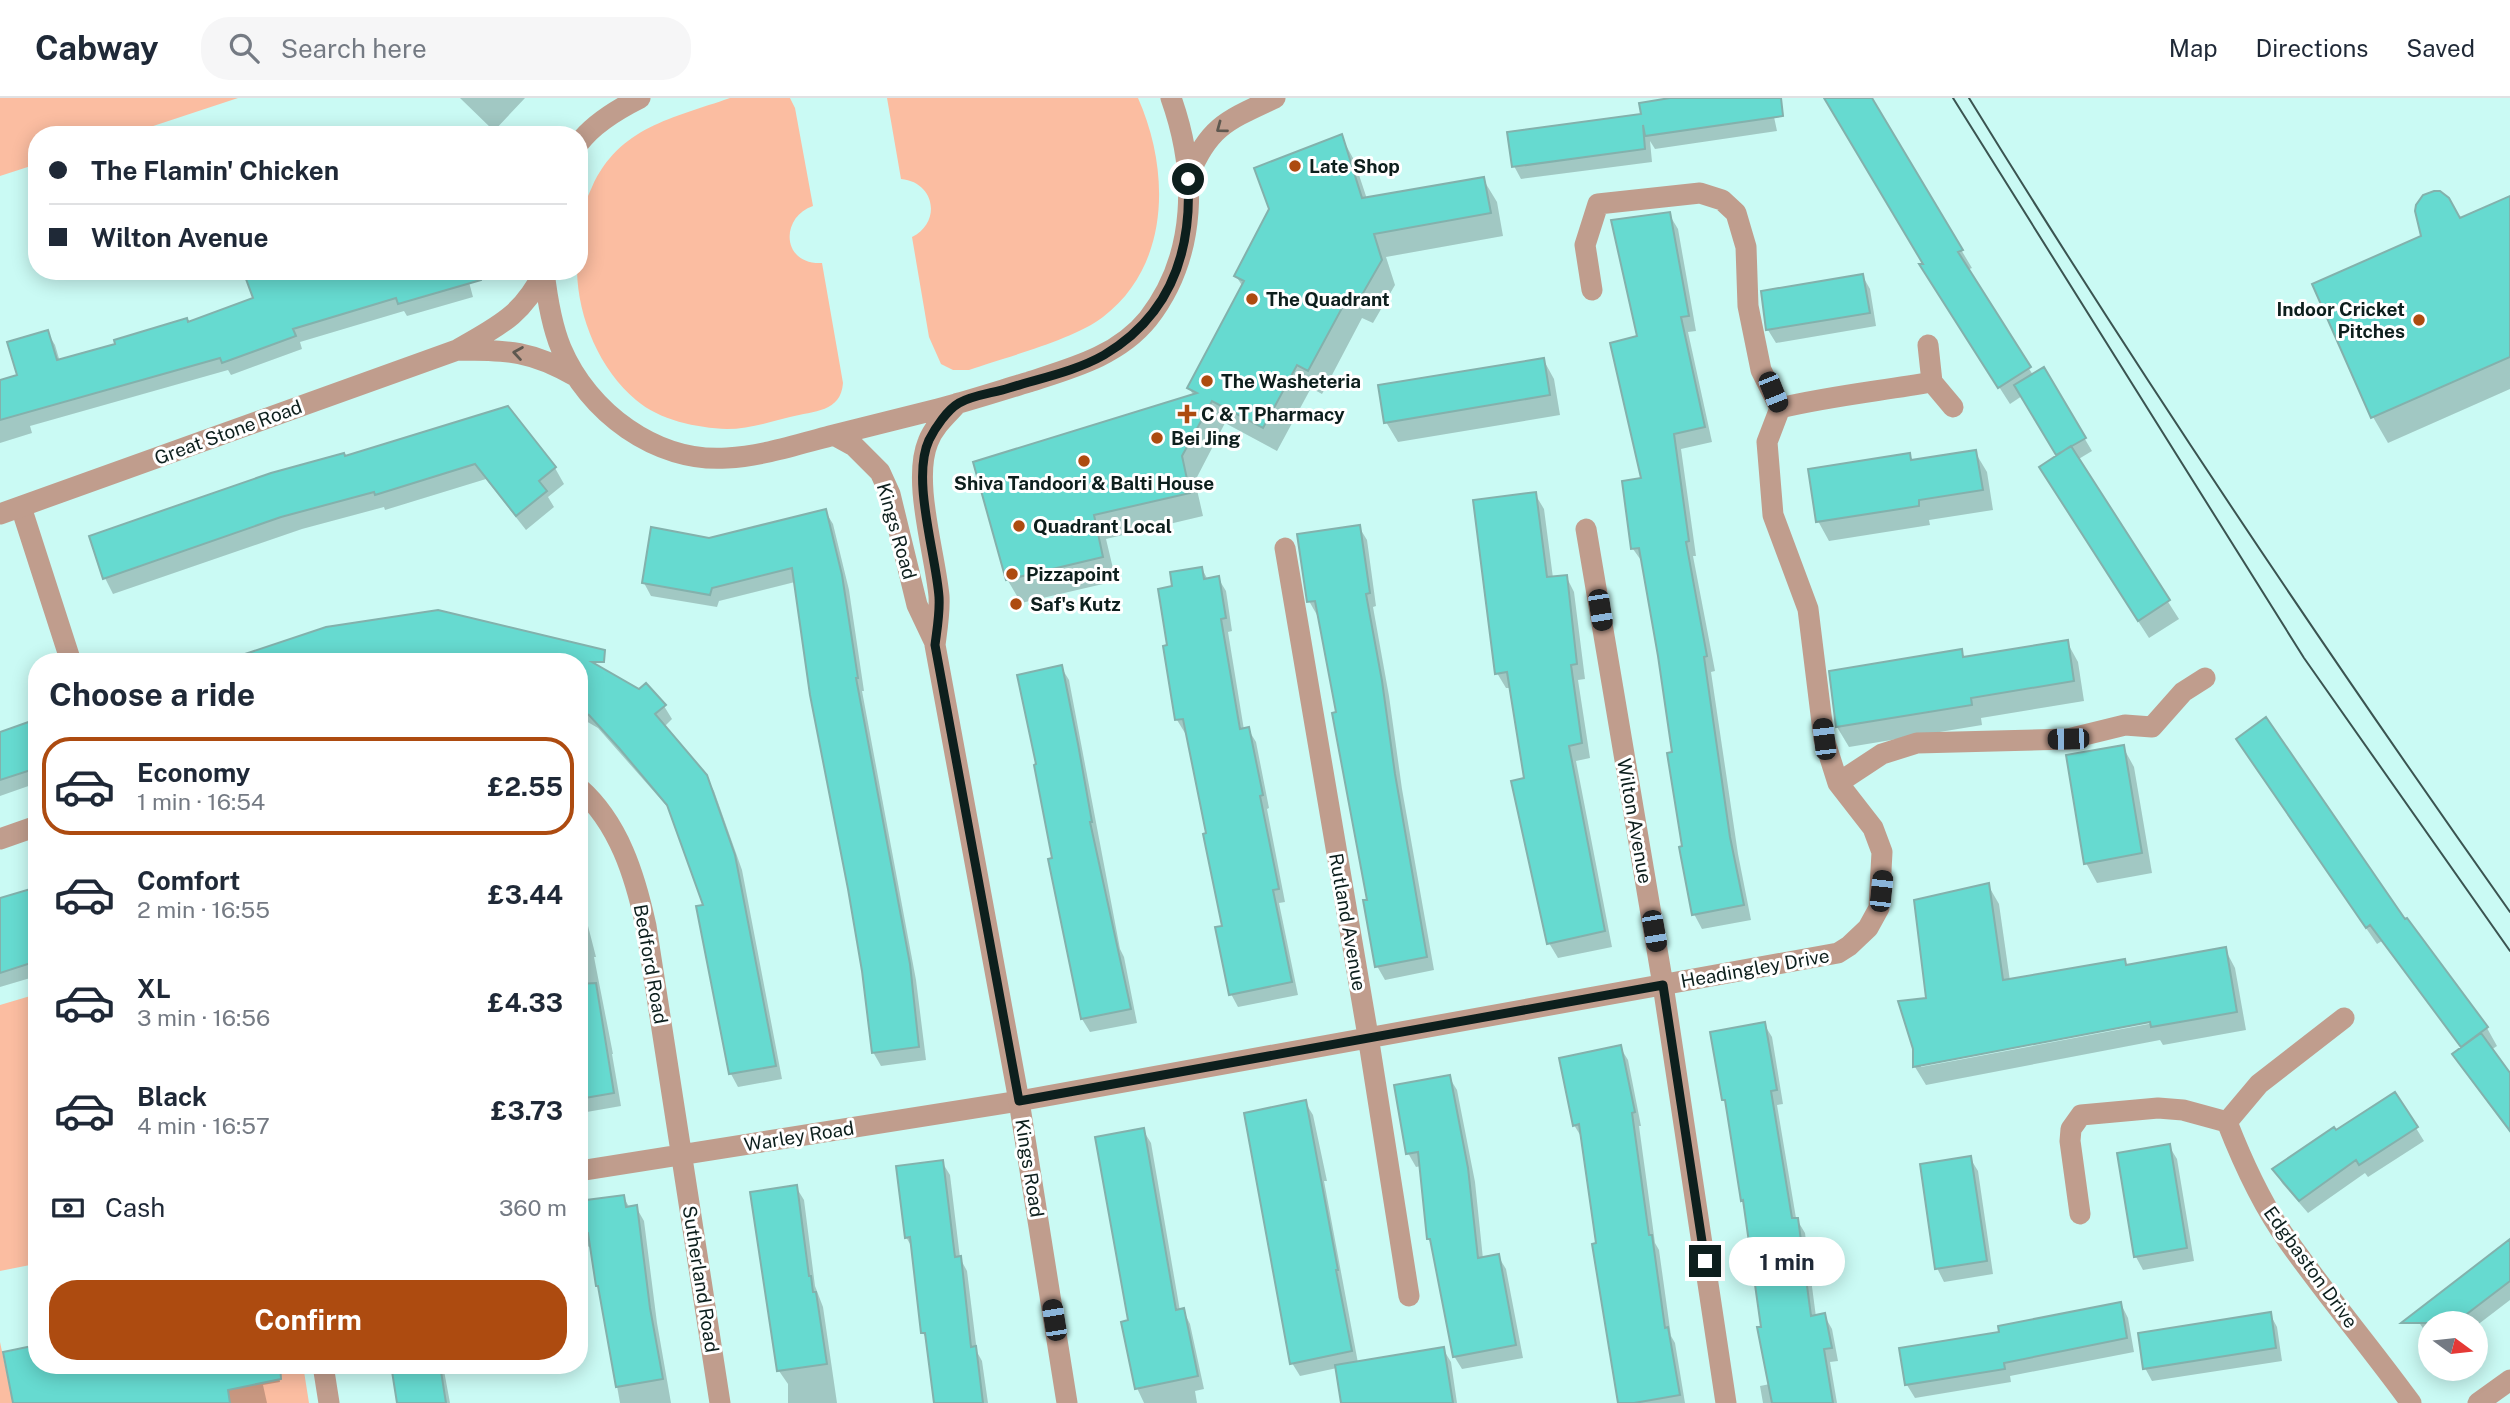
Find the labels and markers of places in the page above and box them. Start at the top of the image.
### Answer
place label: Late Shop [1309,155,1400,177]
marker: Late Shop [1287,158,1303,174]
place label: The Quadrant [1266,288,1390,310]
marker: The Quadrant [1244,291,1260,307]
place label: Indoor Cricket Pitches [2276,298,2405,342]
marker: Indoor Cricket Pitches [2411,312,2427,328]
place label: The Washeteria [1221,370,1361,392]
marker: The Washeteria [1199,373,1215,389]
place label: C & T Pharmacy [1201,403,1345,425]
marker: C & T Pharmacy [1179,406,1195,422]
place label: Bei Jing [1171,427,1240,449]
marker: Bei Jing [1149,430,1165,446]
marker: Shiva Tandoori & Balti House [1076,453,1092,469]
place label: Shiva Tandoori & Balti House [954,472,1214,494]
place label: Quadrant Local [1033,515,1172,537]
marker: Quadrant Local [1011,518,1027,534]
place label: Pizzapoint [1026,563,1120,585]
marker: Pizzapoint [1004,566,1020,582]
place label: Saf's Kutz [1030,593,1121,615]
marker: Saf's Kutz [1008,596,1024,612]

